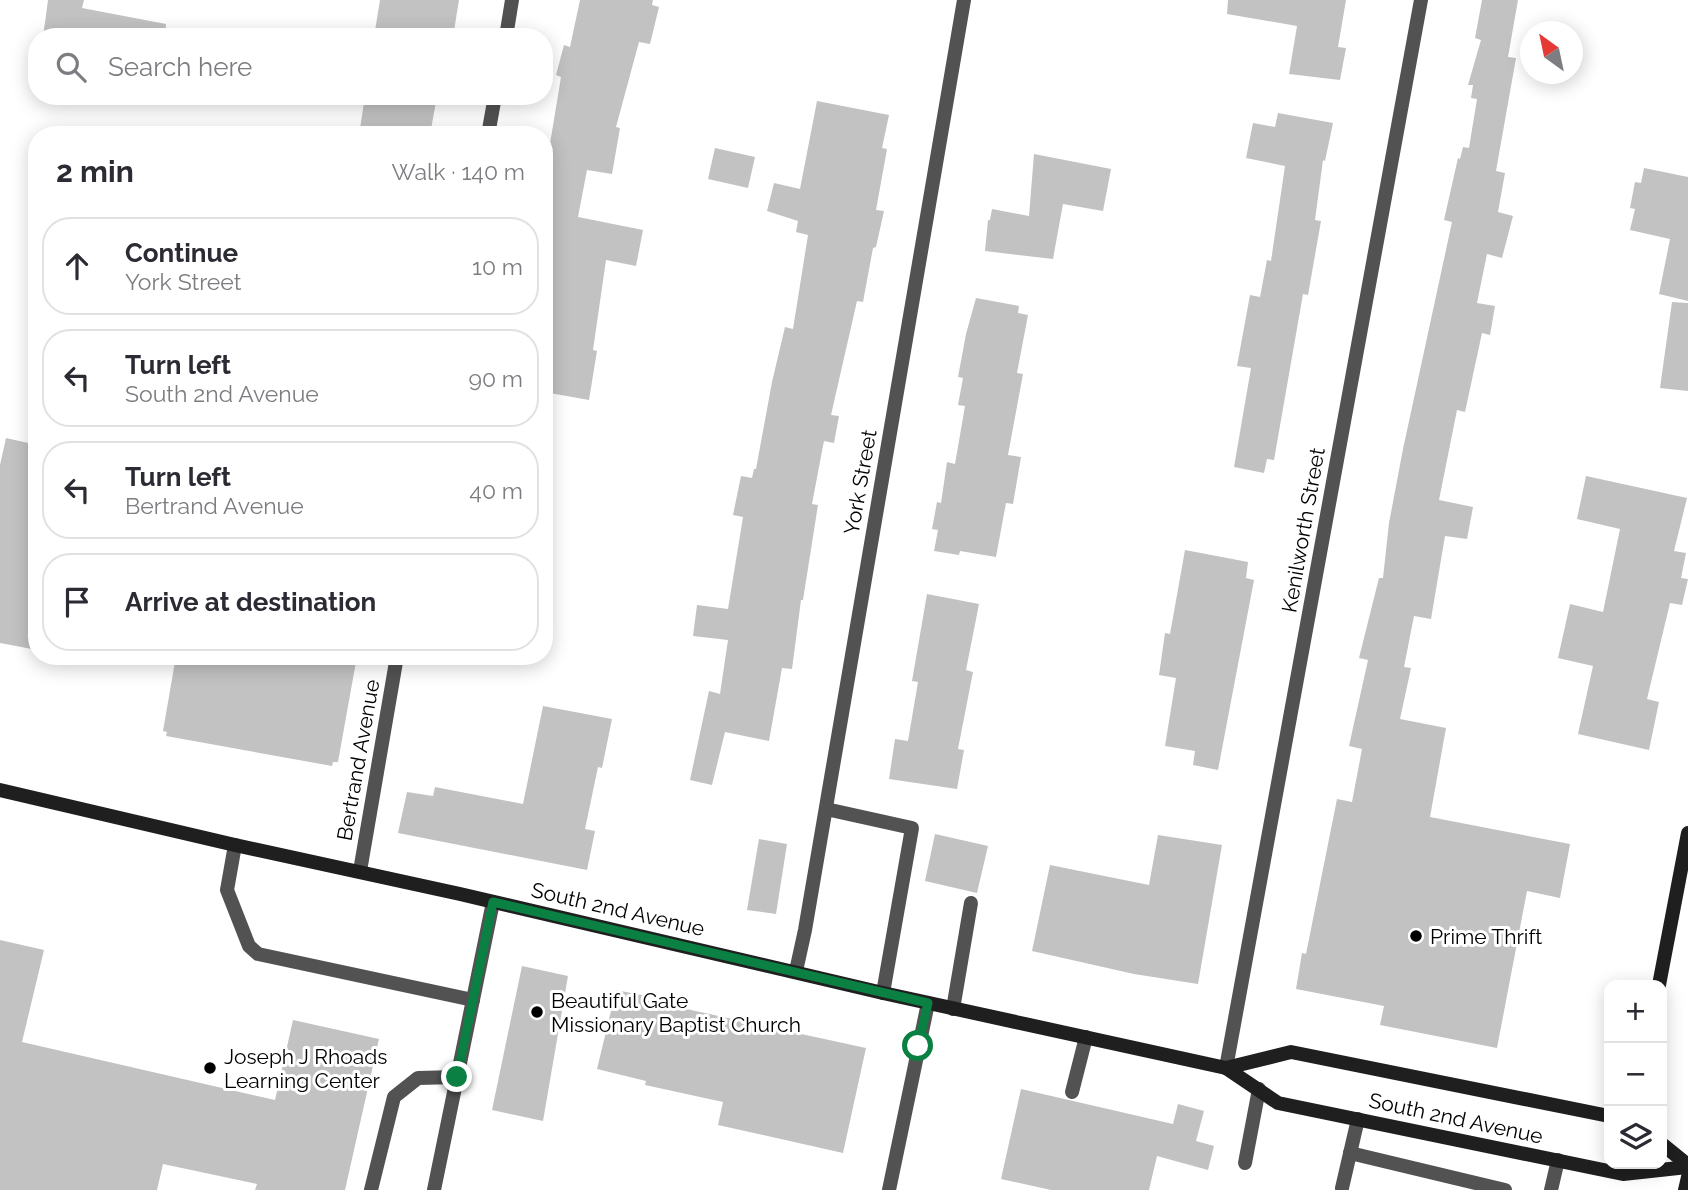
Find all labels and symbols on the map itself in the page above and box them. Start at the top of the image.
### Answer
north arrow [1520,21,1583,84]
street label: York Street [838,427,882,537]
street label: Kenilworth Street [1276,446,1330,614]
street label: Bertrand Avenue [332,677,384,843]
street label: South 2nd Avenue [529,877,707,941]
place label: Prime Thrift [1430,924,1542,949]
marker: Prime Thrift [1408,928,1424,944]
place label: Beautiful Gate Missionary Baptist Church [551,988,801,1037]
marker: Beautiful Gate Missionary Baptist Church [529,1004,545,1020]
route start [902,1030,933,1061]
place label: Joseph J Rhoads Learning Center [224,1044,387,1093]
marker: Joseph J Rhoads Learning Center [202,1060,218,1076]
route end [441,1061,472,1092]
street label: South 2nd Avenue [1367,1087,1545,1149]

